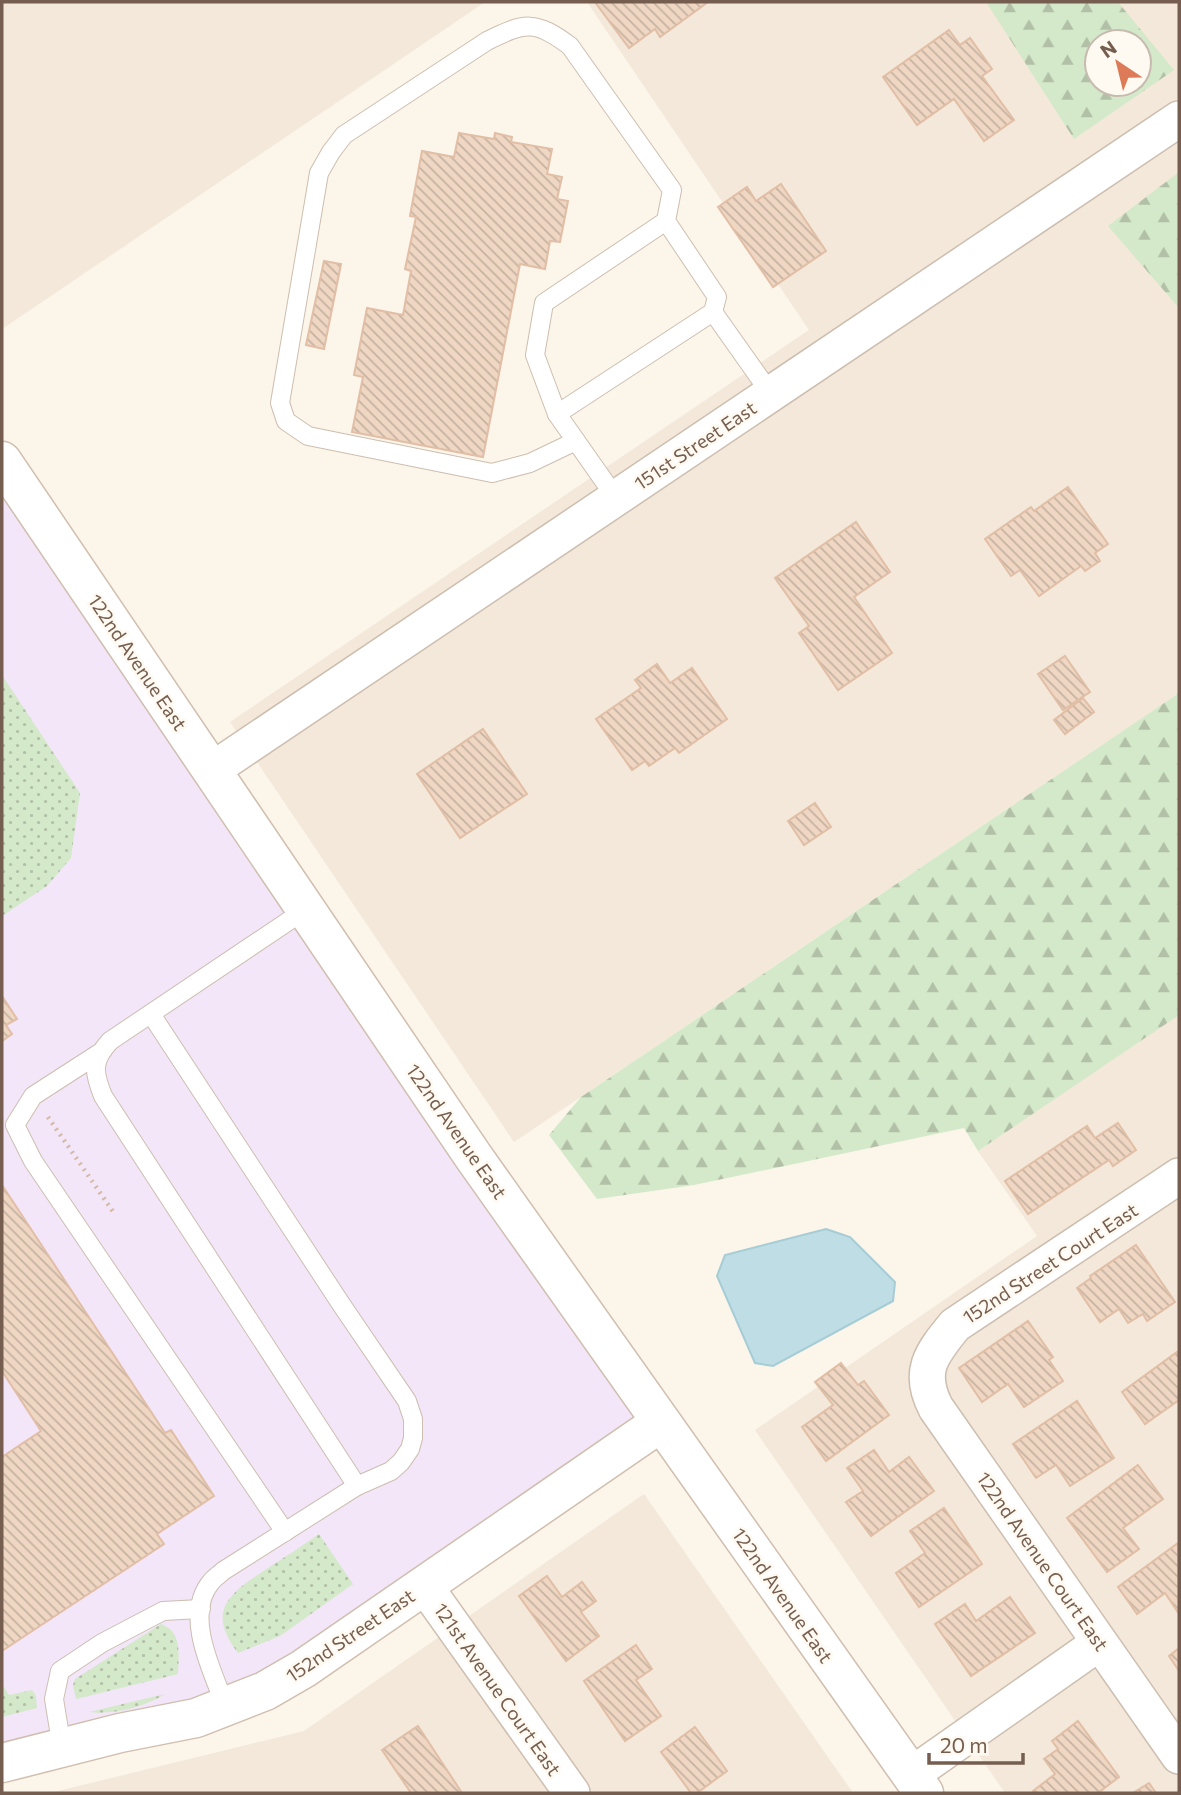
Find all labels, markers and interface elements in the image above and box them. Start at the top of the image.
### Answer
north arrow [1083,28,1153,98]
text: N [1096,35,1120,62]
street label: 151st Street East [630,396,761,494]
street label: 122nd Avenue East [84,590,192,735]
street label: 122nd Avenue East [402,1059,512,1203]
street label: 152nd Street Court East [958,1198,1142,1328]
street label: 122nd Avenue Court East [972,1467,1114,1655]
street label: 122nd Avenue East [728,1523,838,1667]
street label: 152nd Street East [281,1583,419,1686]
street label: 121st Avenue Court East [430,1598,566,1780]
scale bar [929,1722,1024,1766]
text: 20 m [940,1732,988,1757]

